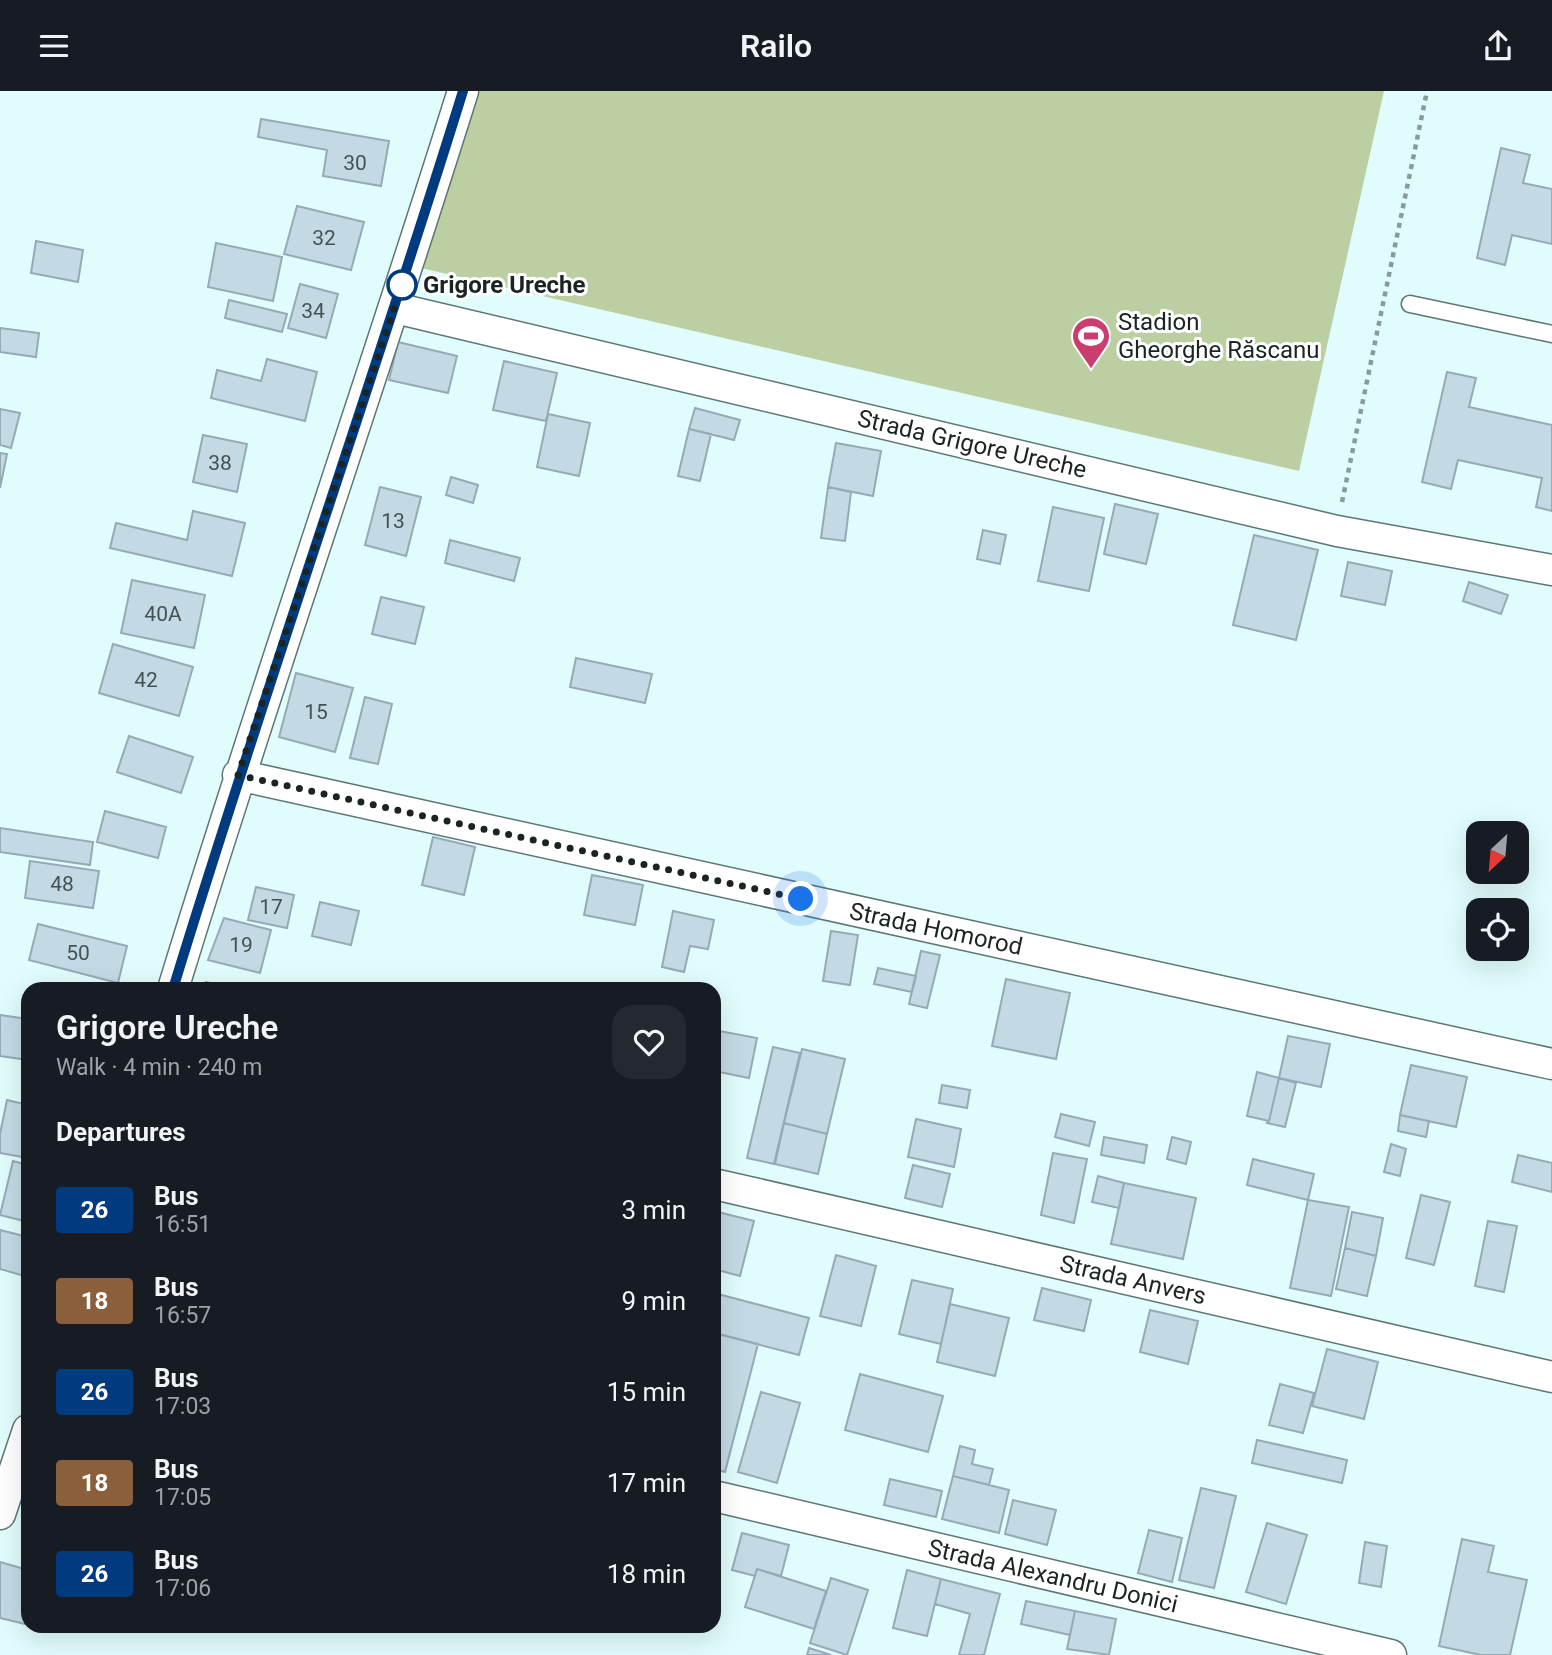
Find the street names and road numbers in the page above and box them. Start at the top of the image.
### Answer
street label: Strada Grigore Ureche [855,404,1089,484]
street label: Strada Homorod [847,897,1025,961]
street label: Strada Anvers [1057,1250,1209,1310]
street label: Strada Alexandru Donici [925,1534,1181,1618]

